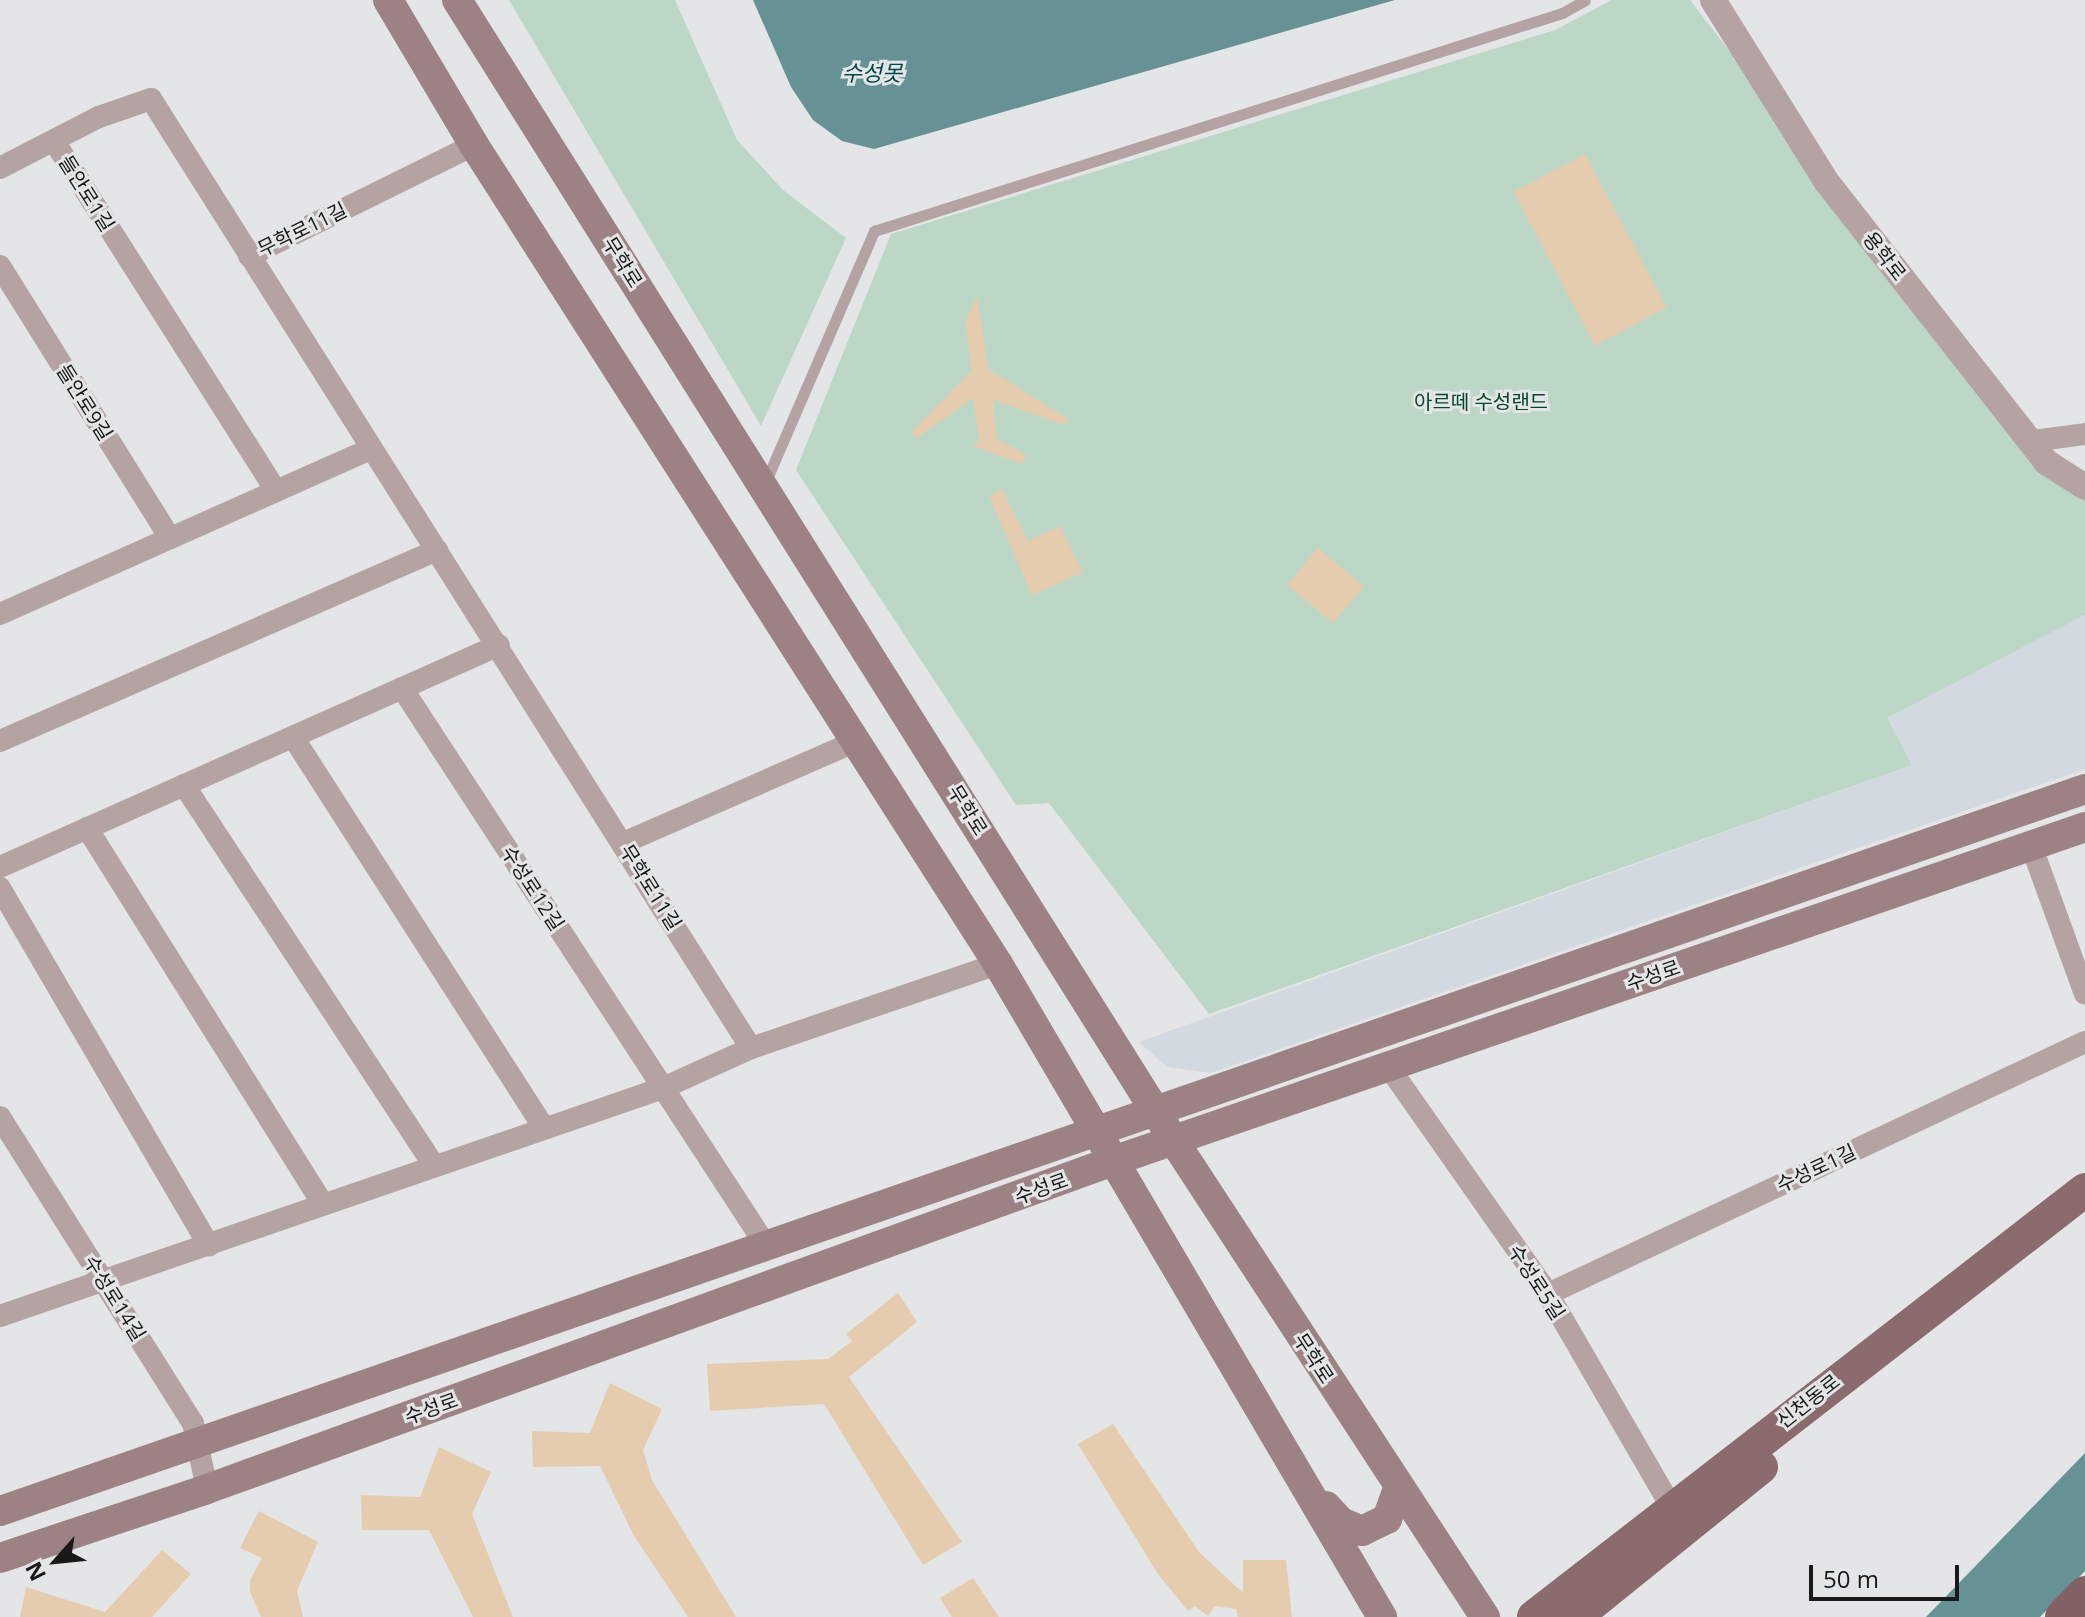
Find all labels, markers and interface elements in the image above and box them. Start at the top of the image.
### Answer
water label: 수성못 [842,60,902,86]
street label: 들안로1길 [54,151,120,235]
street label: 무학로11길 [253,197,351,261]
street label: 용학로 [1859,227,1911,285]
street label: 무학로 [598,232,648,292]
street label: 들안로9길 [52,360,118,444]
park label: 아르떼 수성랜드 [1414,389,1548,413]
street label: 무학로 [943,780,993,840]
street label: 무학로11길 [615,840,687,934]
street label: 수성로12길 [497,841,569,935]
street label: 수성로 [1623,955,1683,995]
street label: 수성로1길 [1772,1139,1860,1197]
street label: 수성로 [1011,1167,1071,1209]
street label: 수성로5길 [1504,1240,1570,1324]
street label: 수성로14길 [79,1251,151,1345]
street label: 무학로 [1289,1328,1339,1388]
street label: 신천동로 [1772,1369,1844,1433]
street label: 수성로 [401,1387,461,1429]
north arrow [16,1521,96,1601]
scale bar [1813,1549,1963,1599]
text: N [17,1557,52,1587]
text: 50 m [1823,1562,1879,1595]

